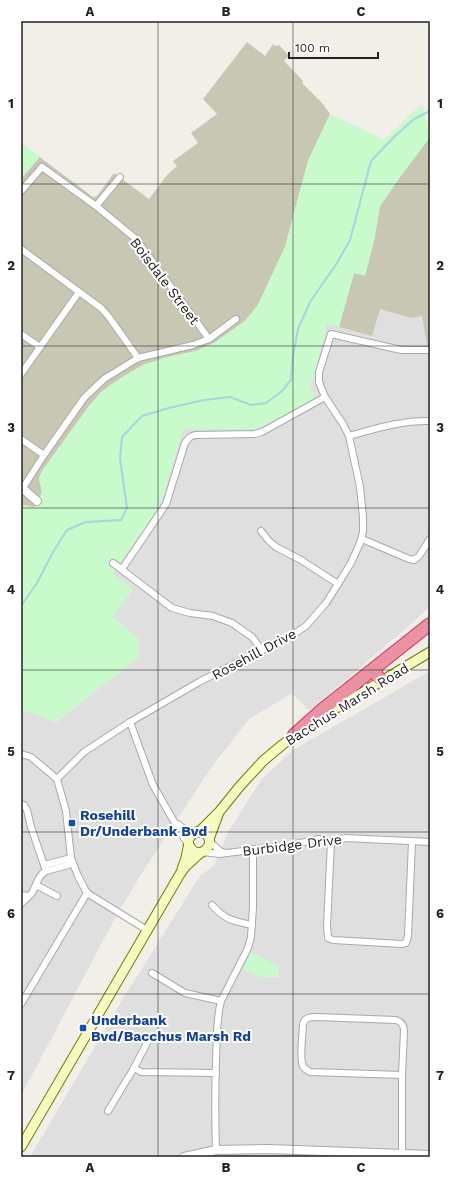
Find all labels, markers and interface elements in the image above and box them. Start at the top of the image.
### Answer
text: A [86,4,95,19]
text: B [222,4,231,19]
text: C [357,4,366,19]
scale bar [289,34,378,60]
text: 100 m [295,41,330,55]
text: 1 [8,96,14,111]
text: 1 [437,96,443,111]
street label: Boisdale Street [127,234,203,328]
text: 2 [7,258,15,273]
text: 2 [436,258,444,273]
text: 3 [7,420,15,435]
text: 3 [436,420,444,435]
text: 4 [7,582,16,597]
text: 4 [436,582,445,597]
street label: Rosehill Drive [209,625,299,683]
street label: Bacchus Marsh Road [282,659,412,749]
text: 5 [7,744,15,759]
text: 5 [436,744,444,759]
place label: Rosehill Dr/Underbank Bvd [80,807,207,839]
marker: Rosehill Dr/Underbank Bvd [67,818,77,828]
street label: Burbidge Drive [241,831,343,859]
text: 6 [7,906,15,921]
text: 6 [436,906,444,921]
place label: Underbank Bvd/Bacchus Marsh Rd [91,1012,251,1044]
marker: Underbank Bvd/Bacchus Marsh Rd [78,1023,88,1033]
text: 7 [7,1068,15,1083]
text: 7 [436,1068,444,1083]
text: A [86,1160,95,1175]
text: B [222,1160,231,1175]
text: C [357,1160,366,1175]

